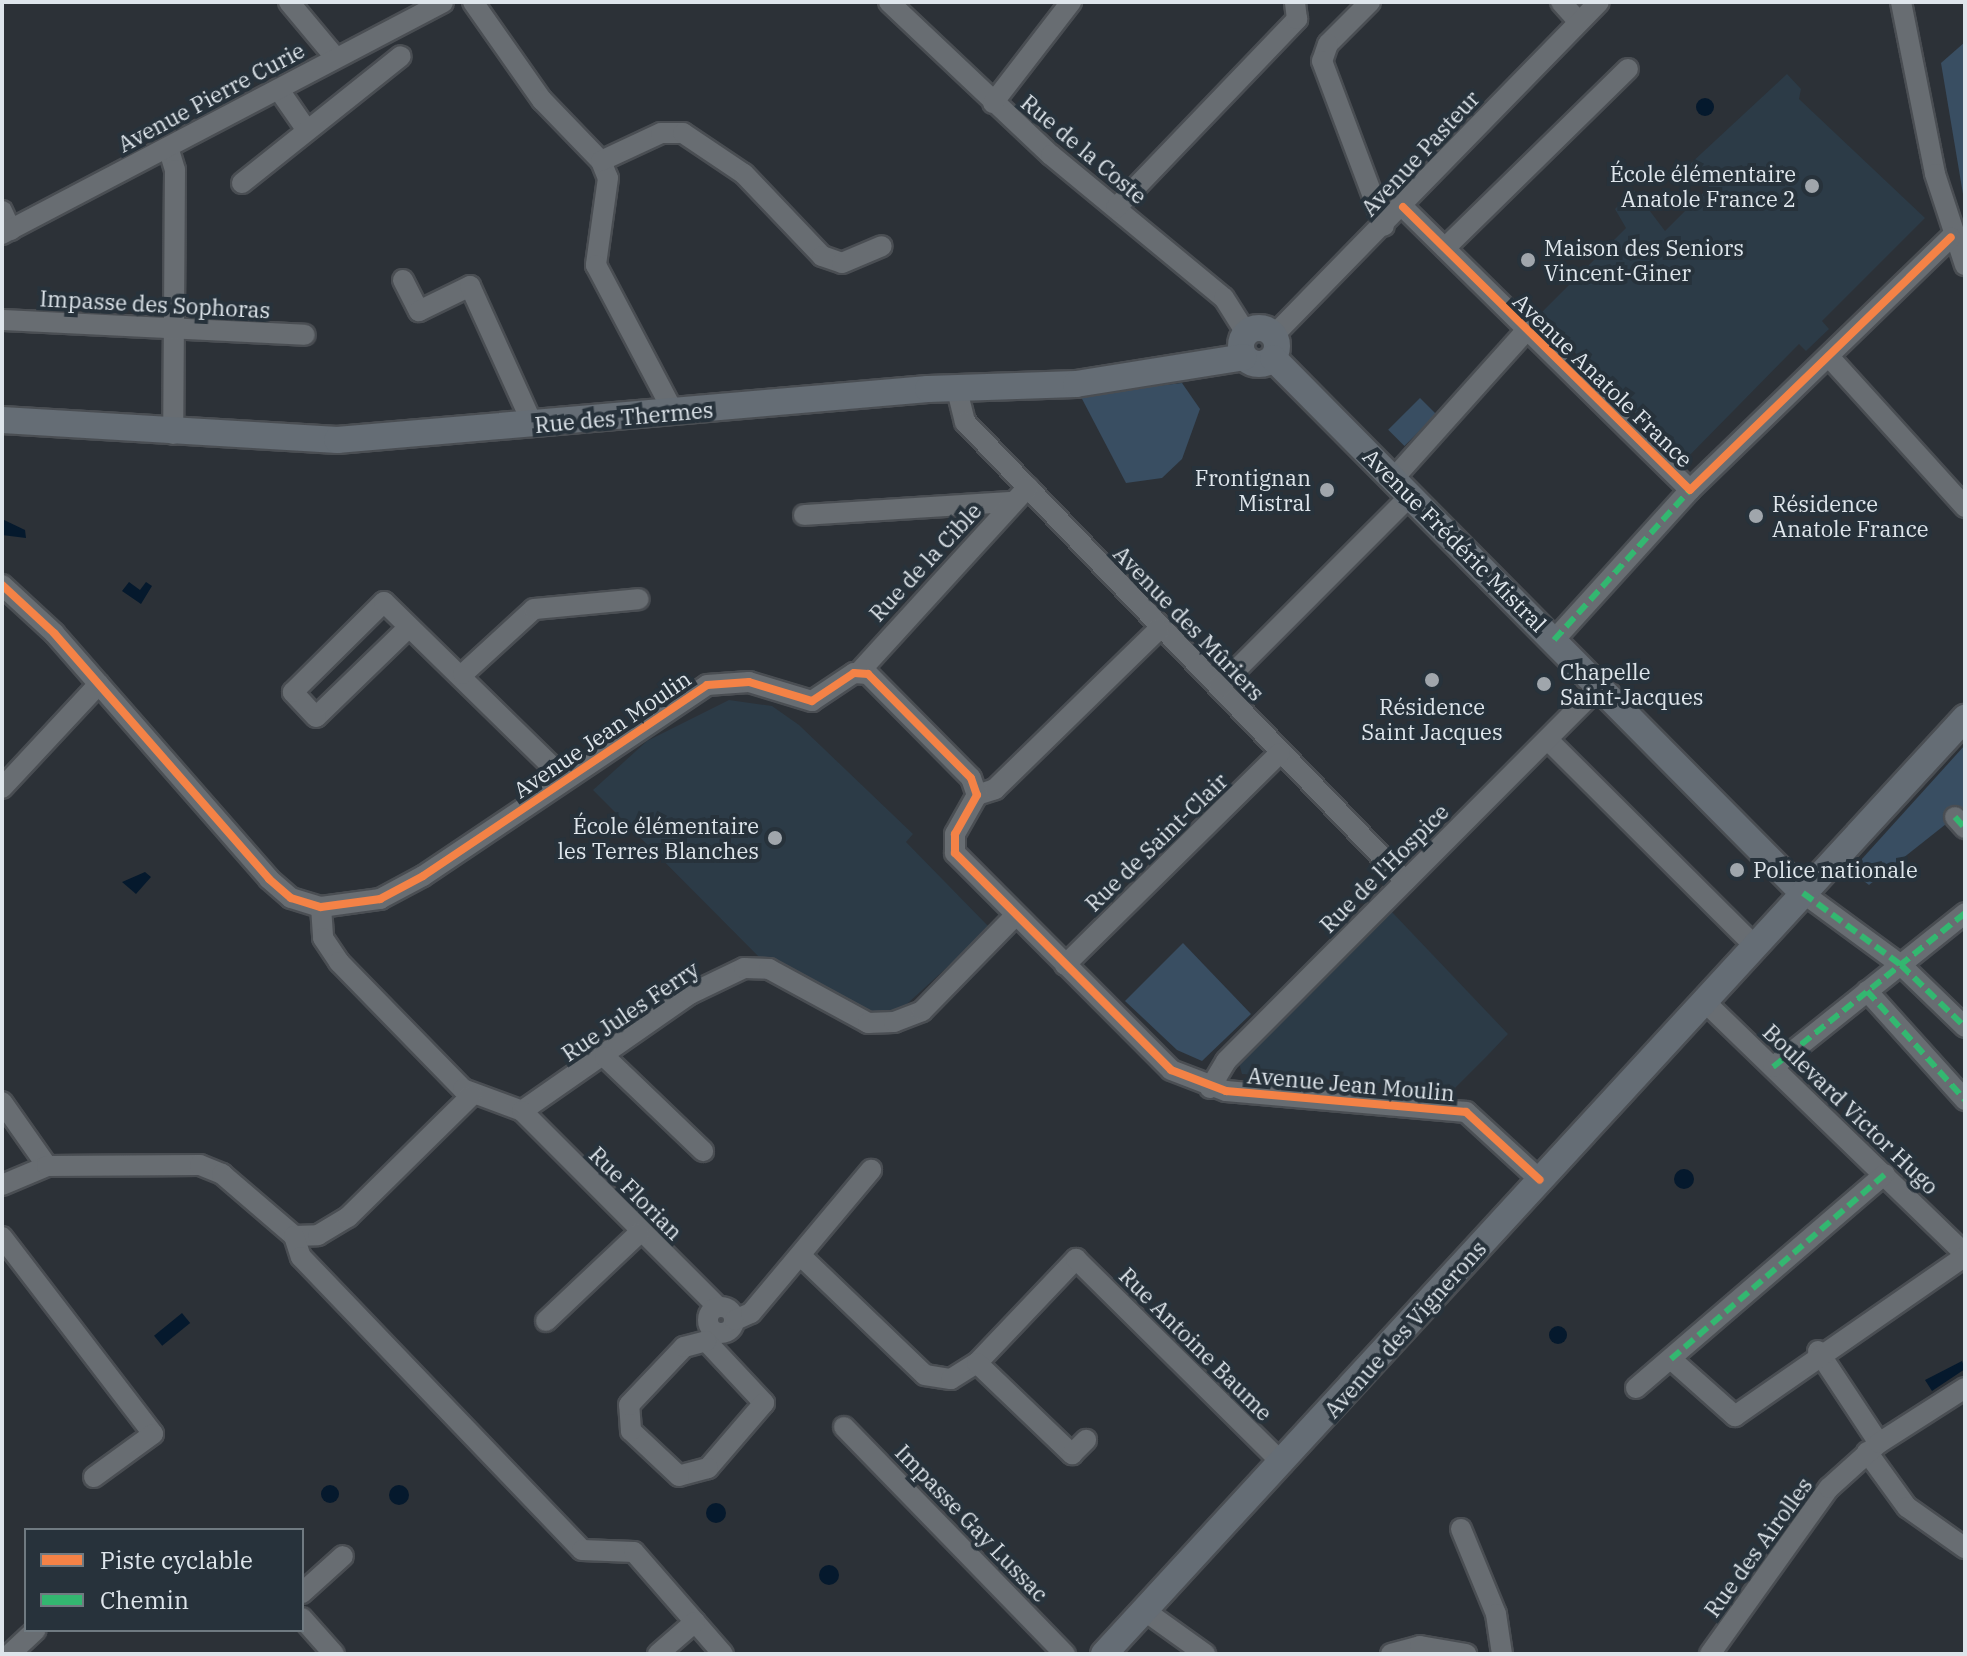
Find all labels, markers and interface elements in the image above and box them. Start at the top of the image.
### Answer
street label: Avenue Pierre Curie [113,37,309,157]
street label: Avenue Pasteur [1355,85,1485,221]
street label: Rue de la Coste [1016,89,1152,209]
place label: École élémentaire Anatole France 2 [1610,160,1796,212]
marker: École élémentaire Anatole France 2 [1803,177,1821,195]
place label: Maison des Seniors Vincent-Giner [1544,234,1744,286]
marker: Maison des Seniors Vincent-Giner [1519,251,1537,269]
street label: Impasse des Sophoras [39,285,271,323]
street label: Avenue Anatole France [1508,287,1698,473]
street label: Rue des Thermes [534,396,714,438]
street label: Avenue Frédéric Mistral [1358,443,1552,637]
place label: Frontignan Mistral [1195,464,1311,516]
marker: Frontignan Mistral [1318,481,1336,499]
place label: Résidence Anatole France [1772,490,1929,542]
street label: Rue de la Cible [864,497,986,627]
marker: Résidence Anatole France [1747,507,1765,525]
street label: Avenue des Mûriers [1108,540,1270,706]
place label: Chapelle Saint-Jacques [1560,658,1703,710]
street label: Avenue Jean Moulin [508,665,696,803]
marker: Résidence Saint Jacques [1423,671,1441,689]
marker: Chapelle Saint-Jacques [1535,675,1553,693]
place label: Résidence Saint Jacques [1361,693,1503,744]
street label: Rue de Saint-Clair [1079,767,1233,917]
street label: Rue de l'Hospice [1314,798,1454,938]
place label: École élémentaire les Terres Blanches [557,812,759,864]
marker: École élémentaire les Terres Blanches [766,829,784,847]
place label: Police nationale [1753,857,1918,883]
marker: Police nationale [1728,861,1746,879]
street label: Rue Jules Ferry [556,955,704,1067]
street label: Boulevard Victor Hugo [1758,1018,1944,1200]
street label: Avenue Jean Moulin [1246,1062,1456,1106]
street label: Rue Florian [584,1141,688,1245]
street label: Avenue des Vignerons [1318,1235,1492,1423]
street label: Rue Antoine Baume [1114,1262,1278,1426]
street label: Impasse Gay Lussac [890,1439,1054,1607]
street label: Rue des Airolles [1699,1472,1817,1622]
legend [24,1528,304,1632]
text: Piste cyclable [100,1544,253,1576]
text: Chemin [100,1584,189,1616]

